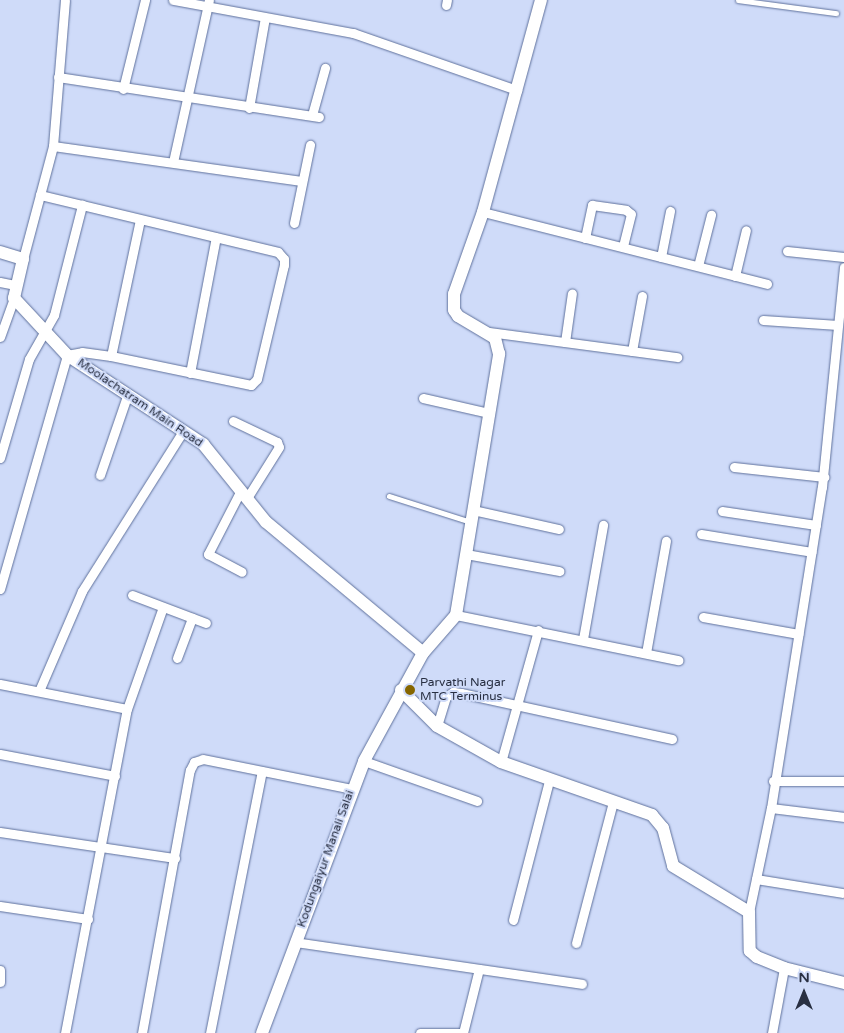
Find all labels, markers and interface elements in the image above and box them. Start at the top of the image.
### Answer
street label: Moolachatram Main Road [75,356,205,450]
place label: Parvathi Nagar MTC Terminus [420,676,505,704]
marker: Parvathi Nagar MTC Terminus [404,684,416,696]
street label: Kodungaiyur Manali Salai [295,789,357,929]
north arrow [779,968,829,1018]
text: N [798,969,810,986]

